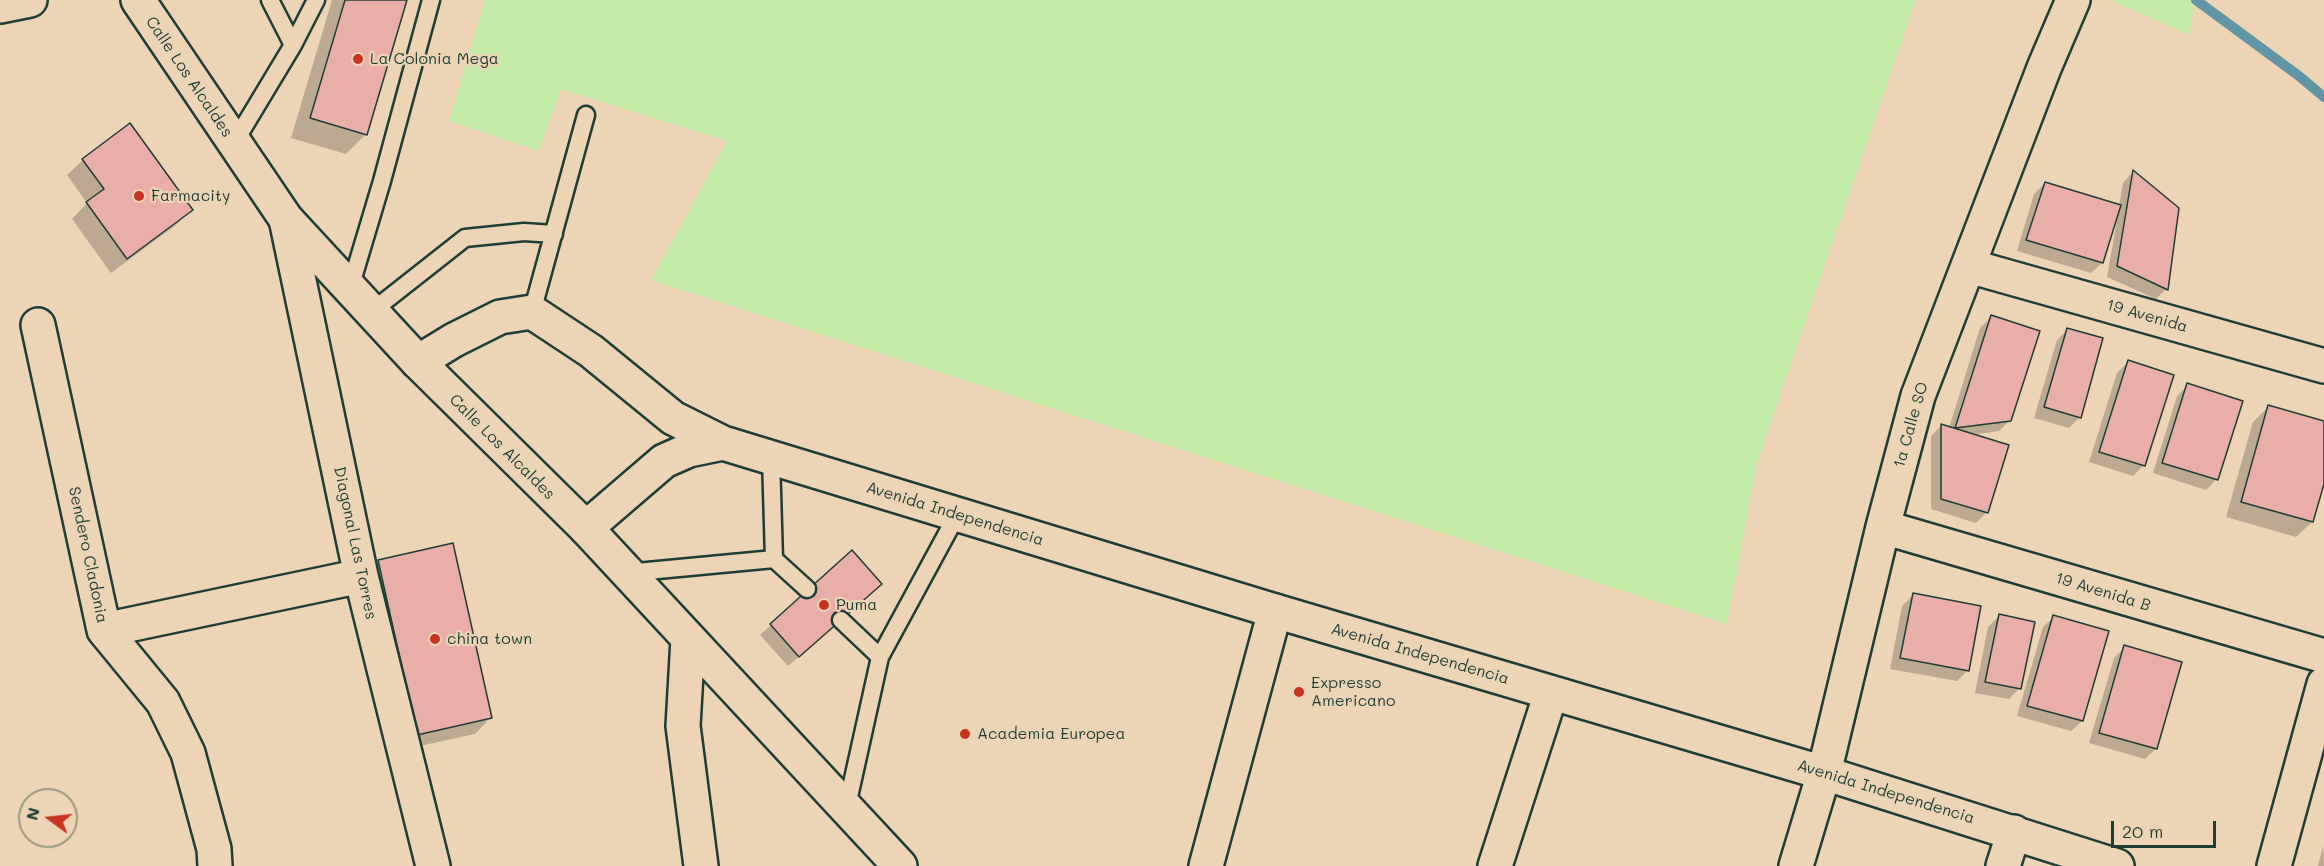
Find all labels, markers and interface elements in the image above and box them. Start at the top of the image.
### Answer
street label: Calle Los Alcaldes [141,13,237,141]
place label: La Colonia Mega [370,49,499,69]
marker: La Colonia Mega [351,52,365,66]
place label: Farmacity [151,186,230,206]
marker: Farmacity [132,189,146,203]
street label: 19 Avenida [2104,295,2190,337]
street label: 1a Calle SO [1890,380,1932,470]
street label: Calle Los Alcaldes [445,390,559,504]
street label: Diagonal Las Torres [329,465,381,621]
street label: Avenida Independencia [864,478,1046,550]
street label: Sendero Cladonia [64,485,112,625]
street label: 19 Avenida B [2053,568,2153,616]
place label: Puma [836,595,877,615]
marker: Puma [817,598,831,612]
street label: Avenida Independencia [1329,619,1511,689]
place label: china town [447,629,532,649]
marker: china town [428,632,442,646]
place label: Expresso Americano [1311,673,1395,711]
marker: Expresso Americano [1292,685,1306,699]
place label: Academia Europea [977,724,1125,744]
marker: Academia Europea [958,727,972,741]
street label: Avenida Independencia [1795,756,1977,828]
north arrow [18,788,78,848]
text: N [20,805,44,822]
scale bar [2114,809,2219,847]
text: 20 m [2122,819,2163,843]

